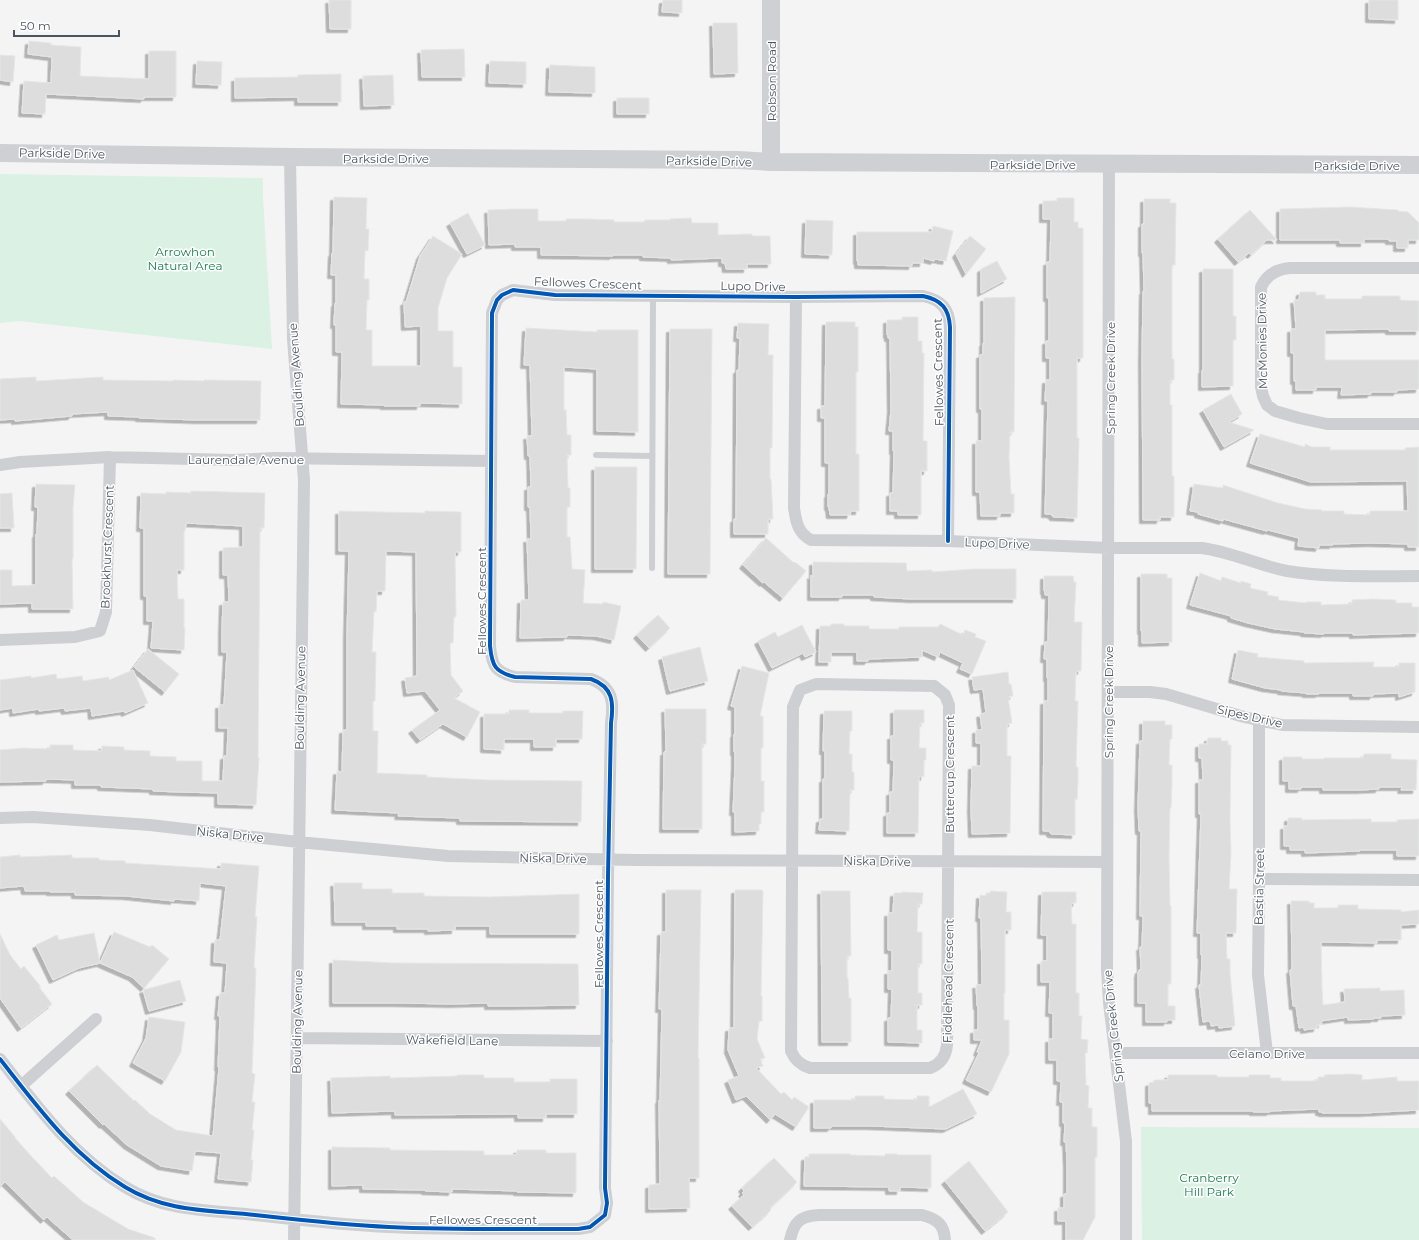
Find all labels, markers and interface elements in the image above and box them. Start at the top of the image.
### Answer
scale bar [14,12,119,38]
text: 50 m [20,18,51,33]
street label: Robson Road [764,41,779,121]
street label: Parkside Drive [19,145,105,161]
street label: Parkside Drive [343,151,429,166]
street label: Parkside Drive [666,153,752,169]
street label: Parkside Drive [990,157,1076,172]
street label: Parkside Drive [1314,158,1400,173]
park label: Arrowhon Natural Area [148,244,222,273]
street label: Fellowes Crescent [534,274,642,292]
street label: Lupo Drive [720,278,786,294]
street label: McMonies Drive [1254,293,1270,389]
street label: Fellowes Crescent [930,318,946,426]
street label: Spring Creek Drive [1103,322,1118,434]
street label: Boulding Avenue [285,323,307,427]
street label: Laurendale Avenue [188,452,304,467]
street label: Brookhurst Crescent [97,485,117,609]
street label: Lupo Drive [964,534,1030,552]
street label: Fellowes Crescent [474,547,489,655]
street label: Boulding Avenue [292,646,308,750]
street label: Spring Creek Drive [1101,646,1116,758]
street label: Sipes Drive [1216,701,1284,731]
street label: Buttercup Crescent [942,715,957,833]
street label: Niska Drive [196,823,264,845]
street label: Bastia Street [1251,848,1267,925]
street label: Niska Drive [519,850,587,866]
street label: Niska Drive [843,853,911,869]
street label: Fellowes Crescent [591,880,606,988]
street label: Fiddlehead Crescent [939,919,957,1043]
street label: Spring Creek Drive [1100,969,1126,1083]
street label: Boulding Avenue [289,970,305,1074]
street label: Wakefield Lane [406,1032,498,1048]
street label: Celano Drive [1229,1046,1305,1061]
park label: Cranberry Hill Park [1179,1170,1239,1199]
street label: Fellowes Crescent [429,1212,537,1227]

